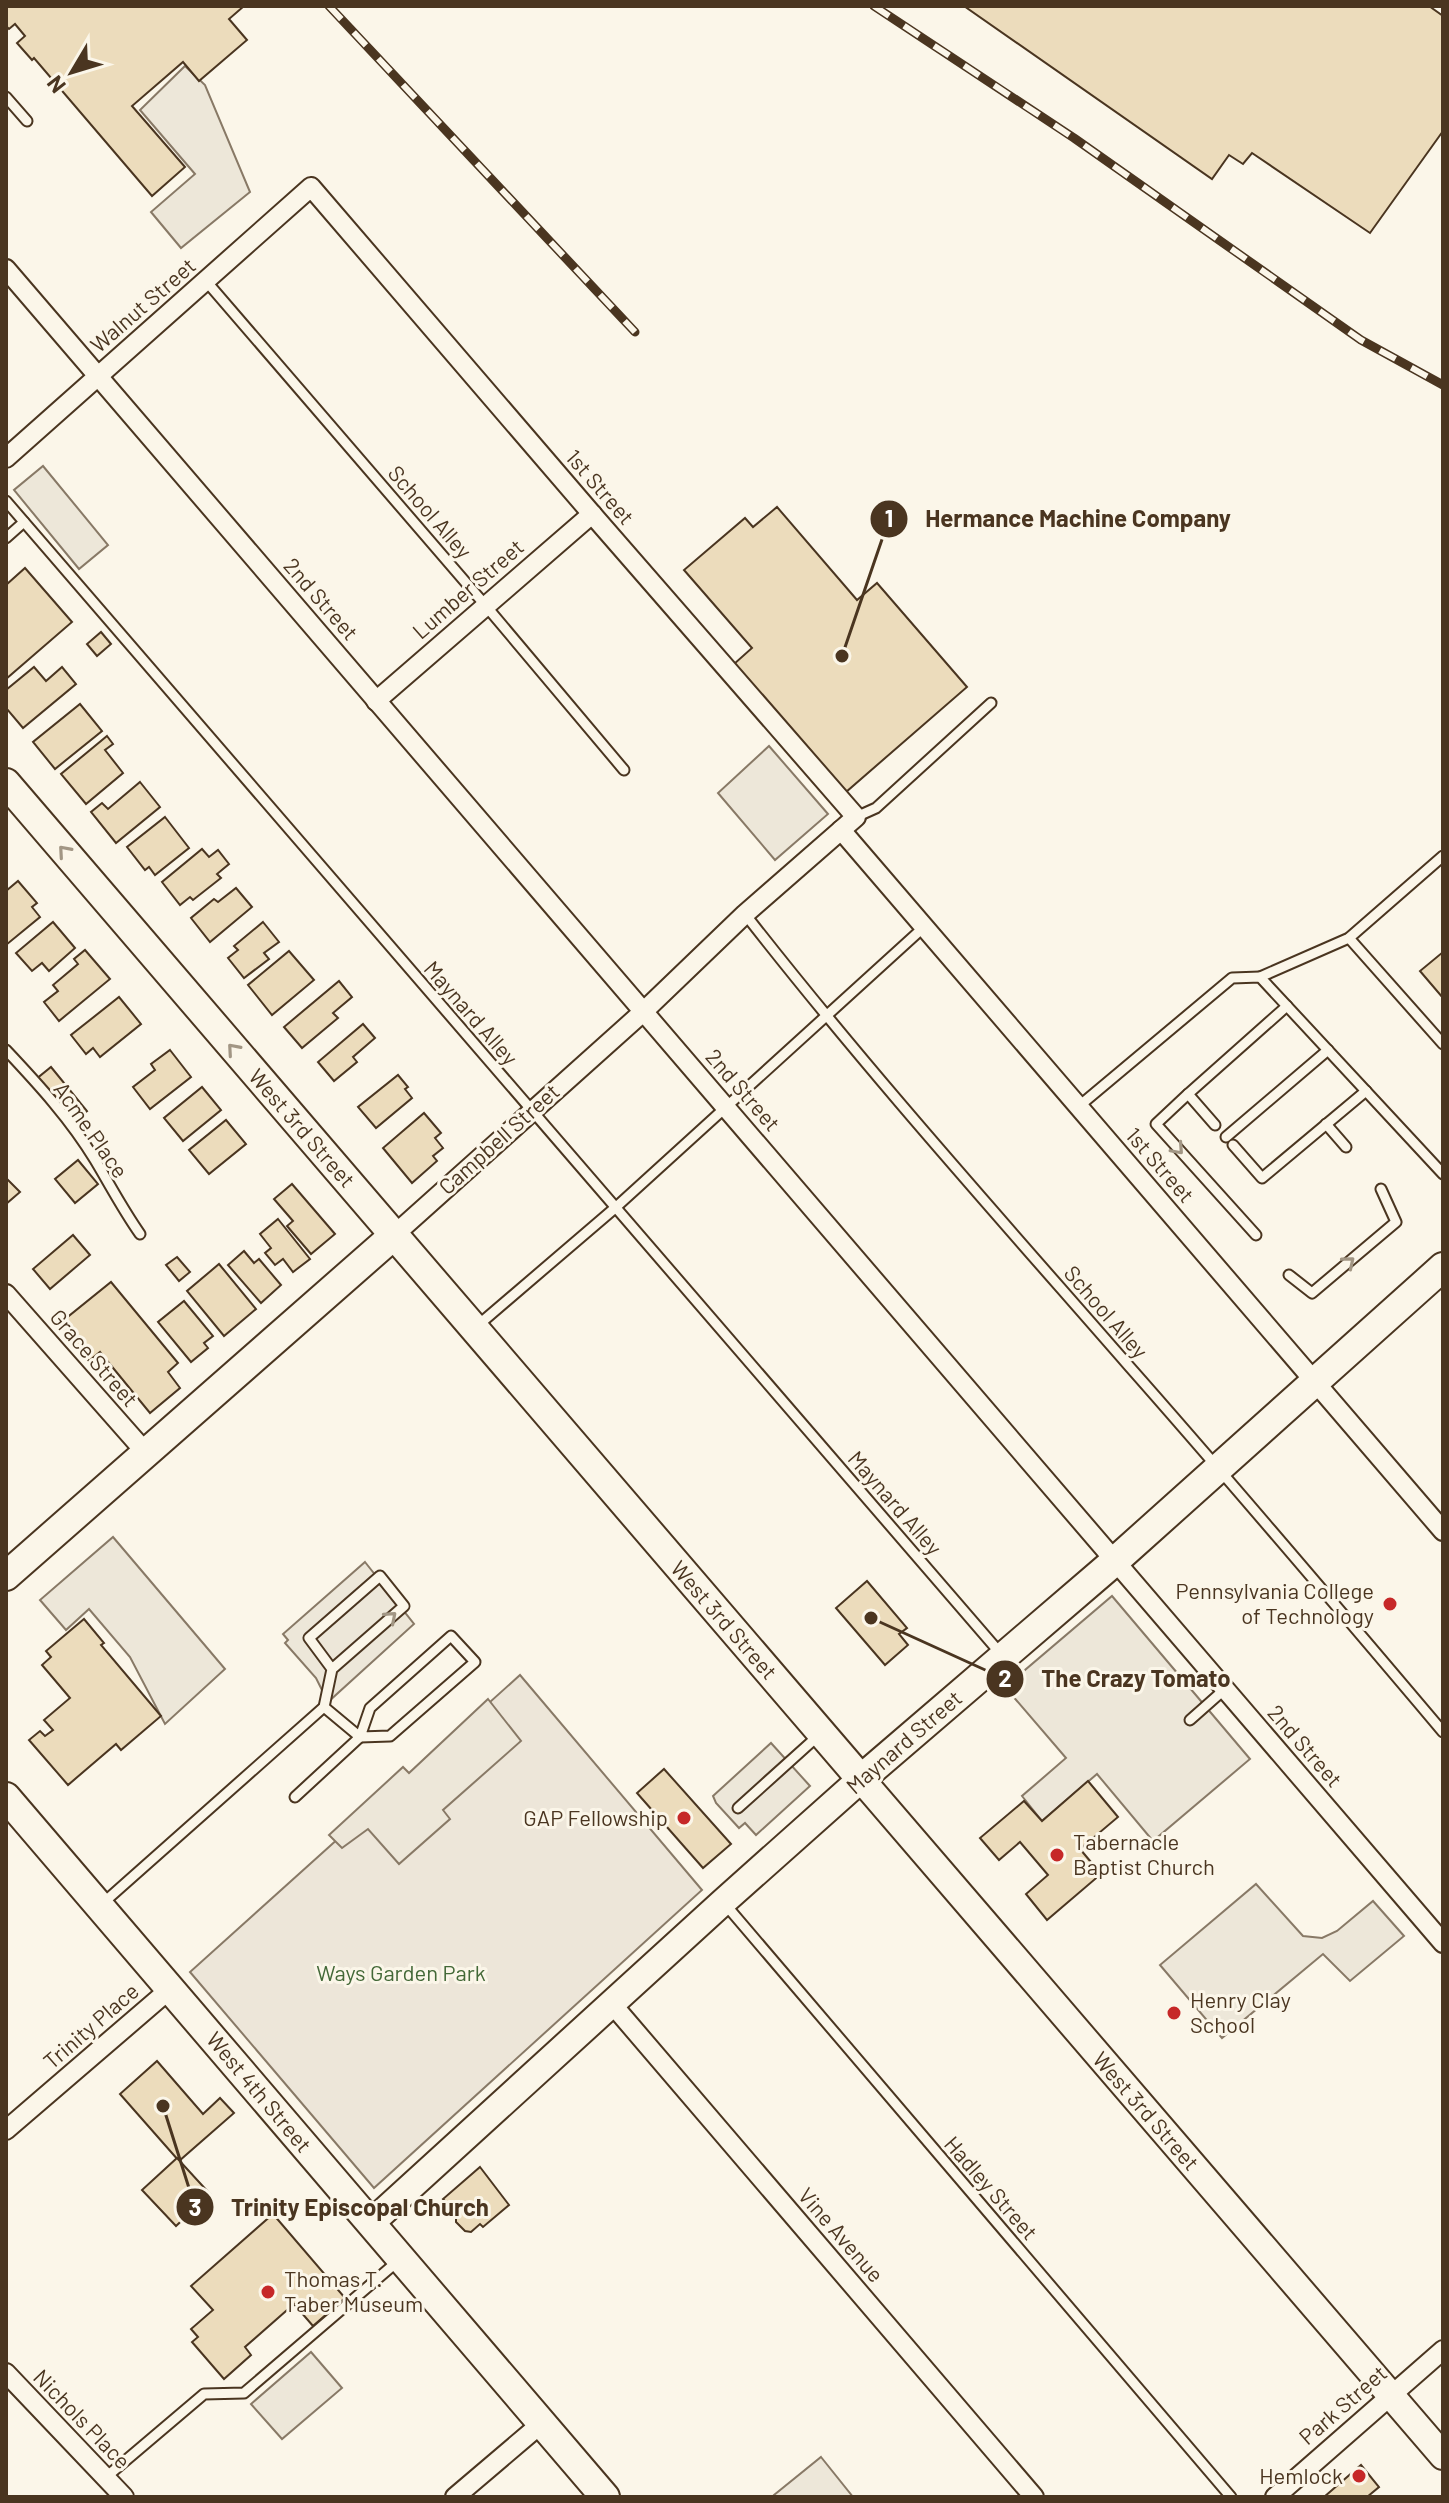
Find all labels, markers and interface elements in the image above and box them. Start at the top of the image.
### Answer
north arrow [32,32,112,112]
text: N [41,71,70,99]
street label: Walnut Street [84,252,200,357]
street label: 1st Street [561,444,640,529]
street label: School Alley [383,460,478,563]
callout: Hermance Machine Company [869,495,1247,543]
text: 1 [885,503,893,532]
text: Hermance Machine Company [925,503,1231,532]
street label: Lumber Street [407,533,528,643]
street label: 2nd Street [279,552,364,645]
one-way arrow [60,846,74,860]
street label: Maynard Alley [419,955,524,1070]
one-way arrow [228,1043,243,1058]
street label: 2nd Street [701,1043,786,1136]
street label: West 3rd Street [244,1063,361,1192]
street label: Acme Place [49,1076,134,1182]
street label: Campbell Street [433,1077,564,1199]
street label: 1st Street [1121,1122,1200,1207]
one-way arrow [1169,1140,1183,1155]
one-way arrow [1340,1257,1354,1272]
street label: School Alley [1059,1260,1154,1363]
street label: Grace Street [45,1303,144,1411]
street label: Maynard Alley [843,1445,948,1560]
street label: West 3rd Street [666,1555,783,1684]
place label: Pennsylvania College of Technology [1176,1577,1374,1628]
marker: Pennsylvania College of Technology [1381,1595,1399,1613]
one-way arrow [381,1613,396,1627]
callout: The Crazy Tomato [985,1655,1246,1703]
text: 2 [998,1663,1012,1692]
text: The Crazy Tomato [1041,1663,1231,1692]
street label: Maynard Street [840,1684,966,1798]
street label: 2nd Street [1263,1699,1348,1792]
place label: GAP Fellowship [523,1804,668,1830]
marker: GAP Fellowship [675,1809,693,1827]
place label: Tabernacle Baptist Church [1073,1828,1215,1879]
marker: Tabernacle Baptist Church [1048,1846,1066,1864]
park label: Ways Garden Park [316,1959,486,1985]
street label: Trinity Place [38,1977,143,2074]
place label: Henry Clay School [1190,1986,1291,2037]
marker: Henry Clay School [1165,2004,1183,2022]
street label: West 4th Street [202,2026,318,2157]
street label: West 3rd Street [1088,2046,1205,2175]
street label: Hadley Street [940,2130,1044,2244]
street label: Vine Avenue [794,2182,890,2287]
callout: Trinity Episcopal Church [175,2183,505,2231]
text: 3 [189,2192,201,2221]
text: Trinity Episcopal Church [231,2192,489,2221]
place label: Thomas T. Taber Museum [284,2265,423,2316]
marker: Thomas T. Taber Museum [259,2283,277,2301]
street label: Park Street [1293,2359,1392,2449]
street label: Nichols Place [29,2363,137,2473]
place label: Hemlock [1259,2462,1343,2488]
marker: Hemlock [1350,2467,1368,2485]

